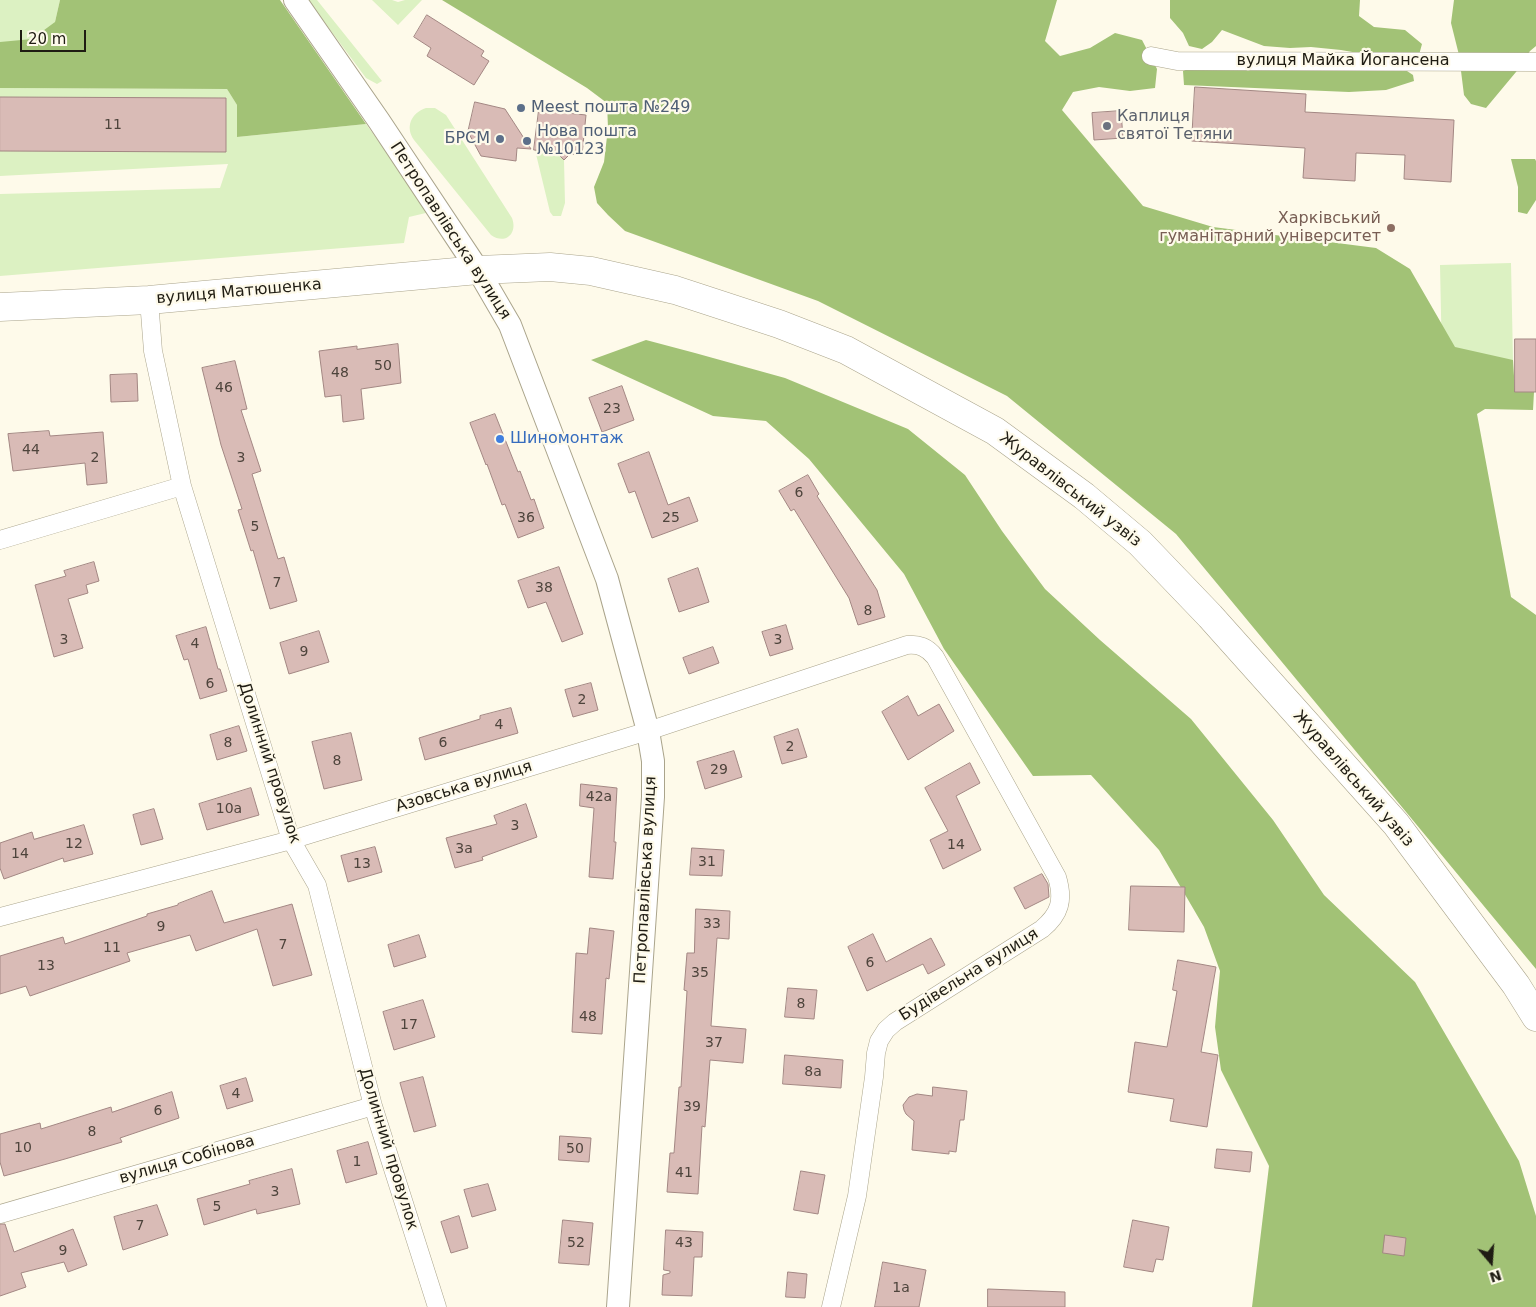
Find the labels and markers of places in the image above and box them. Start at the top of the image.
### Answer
place label: Meest пошта №249 [531,98,690,118]
marker: Meest пошта №249 [515,102,527,114]
place label: Каплиця святої Тетяни [1117,107,1233,145]
marker: Каплиця святої Тетяни [1101,120,1113,132]
place label: Нова пошта №10123 [537,122,637,160]
place label: БРСМ [444,129,490,149]
marker: БРСМ [494,133,506,145]
marker: Нова пошта №10123 [521,135,533,147]
place label: Харківський гуманітарний університет [1159,209,1381,247]
marker: Харківський гуманітарний університет [1385,222,1397,234]
place label: Шиномонтаж [510,429,624,449]
marker: Шиномонтаж [494,433,506,445]

